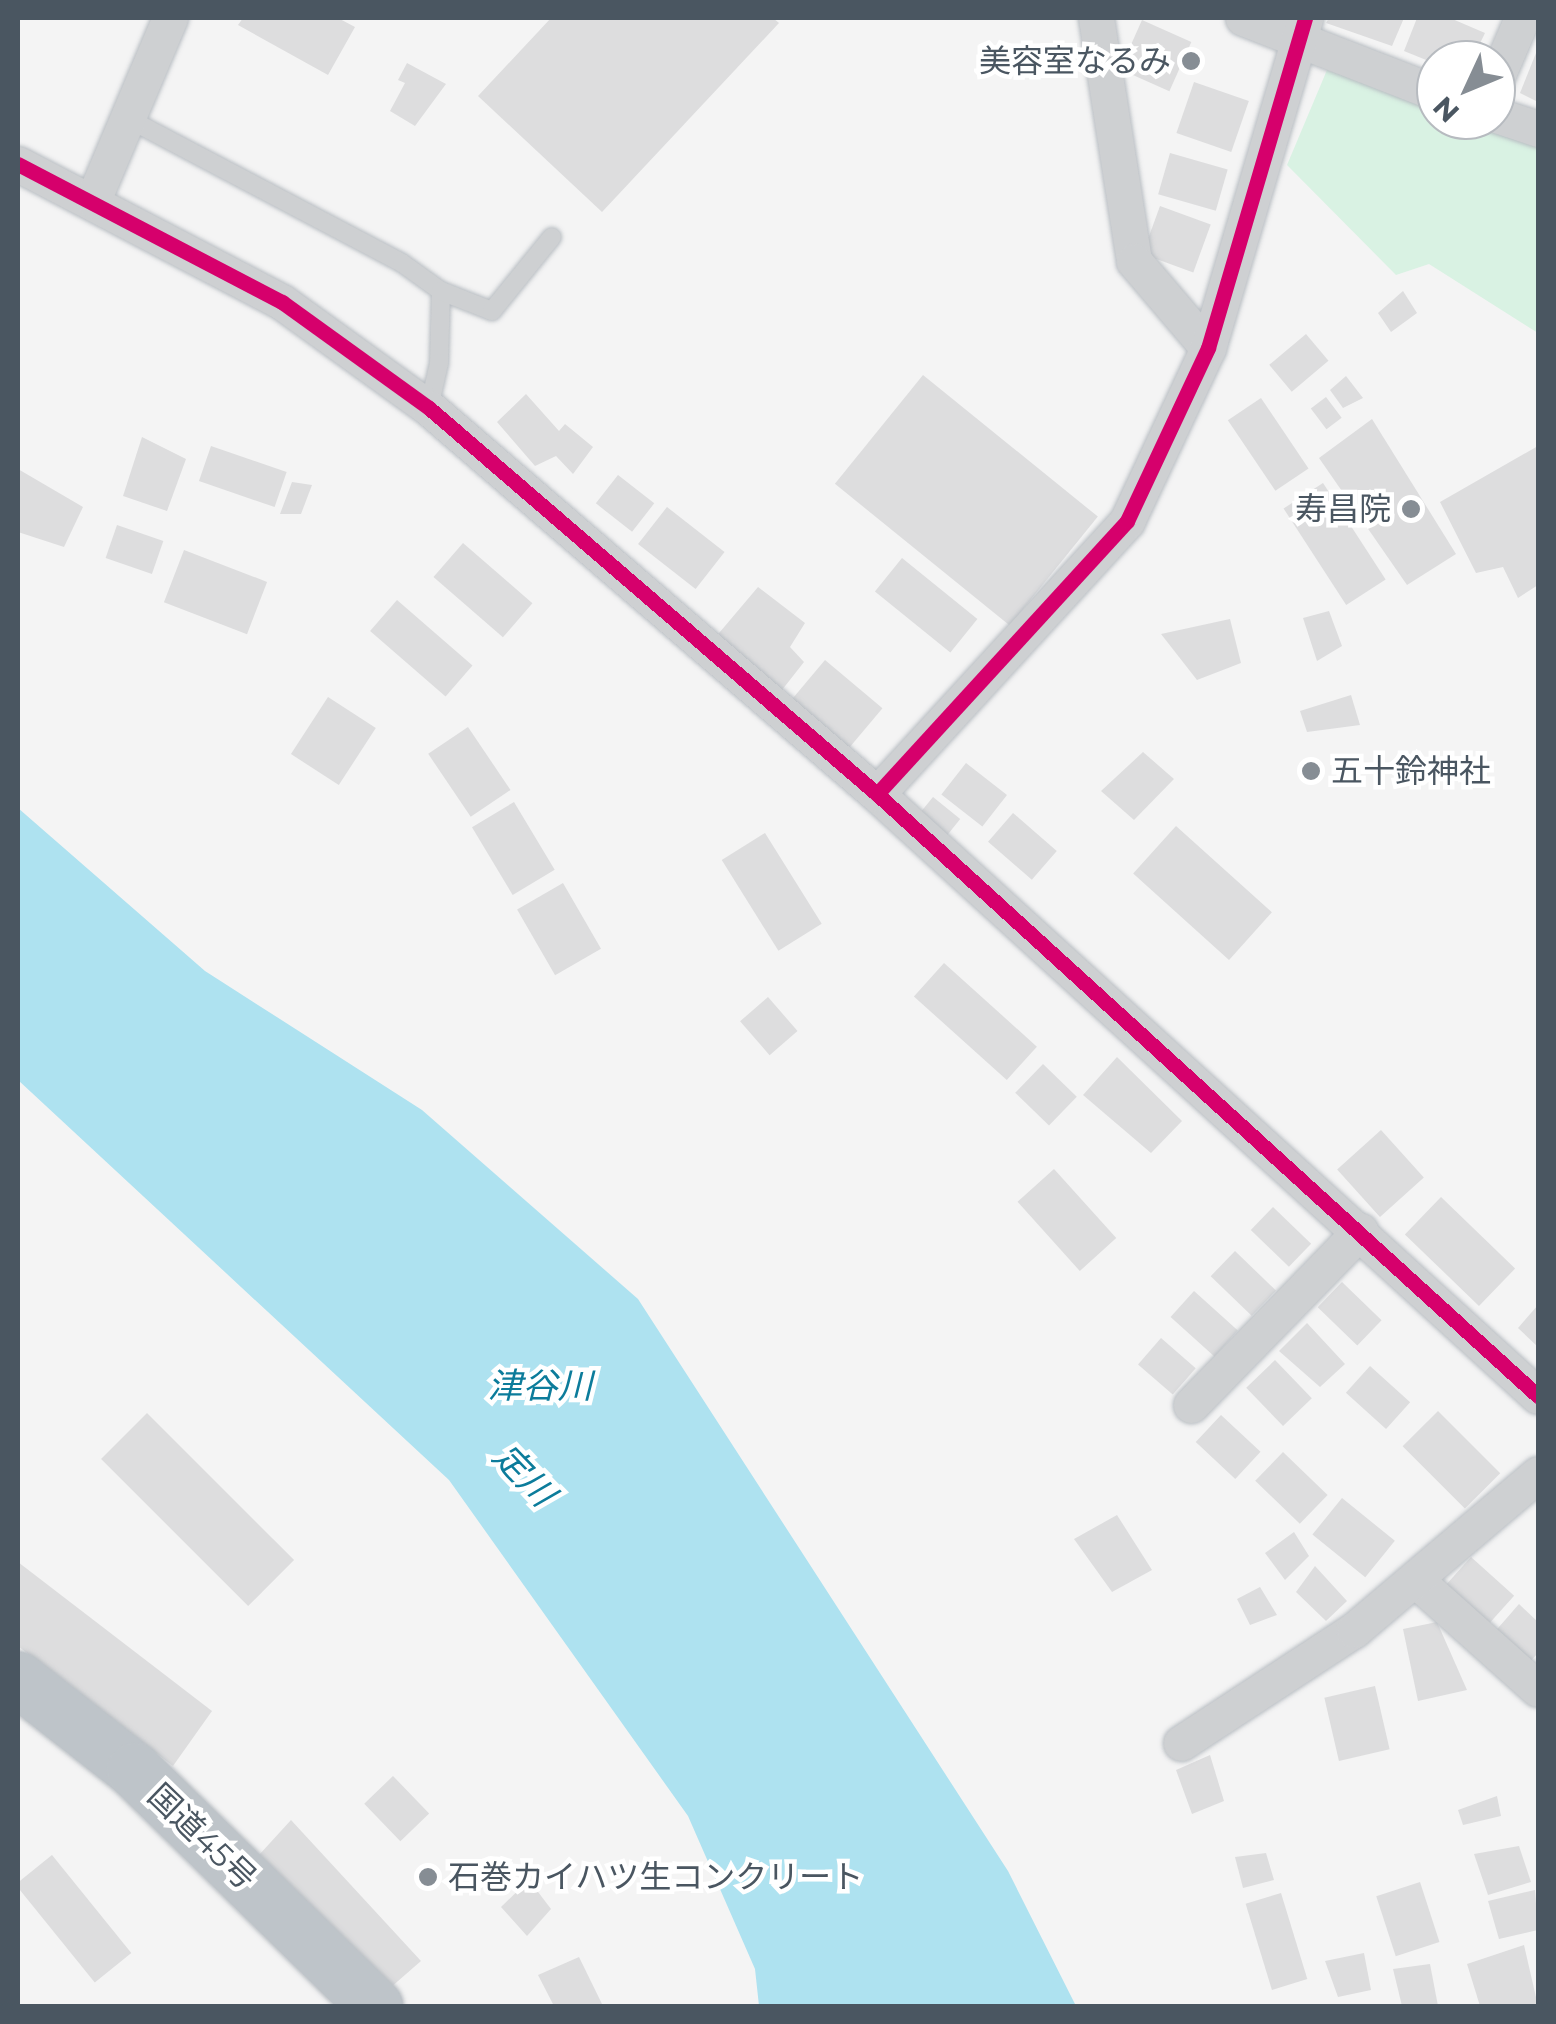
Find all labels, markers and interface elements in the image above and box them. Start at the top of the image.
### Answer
north arrow [1416,40,1516,140]
place label: 美容室なるみ [979,42,1171,80]
marker: 美容室なるみ [1180,50,1202,72]
text: N [1426,90,1466,129]
place label: 寿昌院 [1295,490,1391,528]
marker: 寿昌院 [1400,498,1422,520]
place label: 五十鈴神社 [1331,752,1491,790]
marker: 五十鈴神社 [1300,760,1322,782]
water label: 津谷川 [488,1365,592,1407]
water label: 定川 [485,1435,563,1515]
street label: 国道45号 [140,1776,264,1898]
place label: 石巻カイハツ生コンクリート [448,1858,864,1896]
marker: 石巻カイハツ生コンクリート [417,1866,439,1888]

